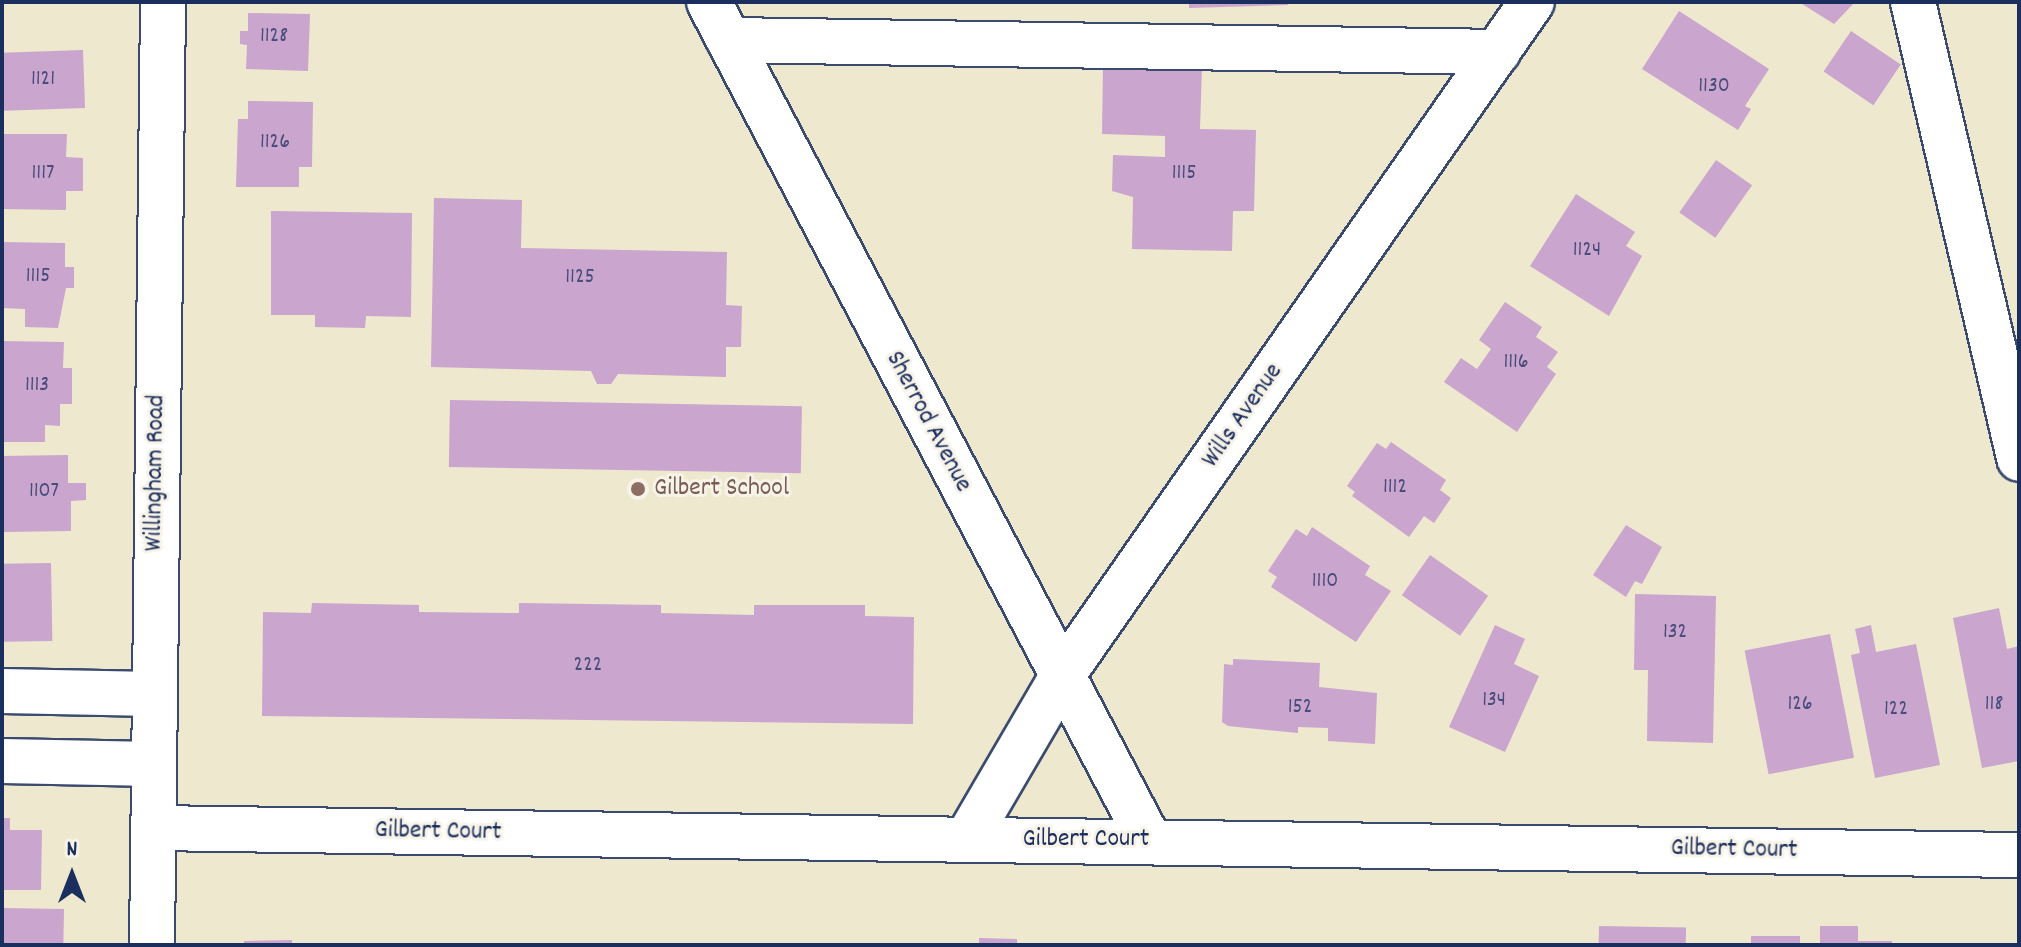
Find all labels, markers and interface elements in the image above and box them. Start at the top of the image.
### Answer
house number: 1128 [260,24,288,50]
house number: 1121 [31,67,55,93]
house number: 1130 [1698,74,1730,100]
house number: 1126 [260,130,290,156]
house number: 1117 [32,161,54,187]
house number: 1115 [1172,161,1196,187]
house number: 1124 [1573,238,1601,264]
house number: 1115 [26,264,50,290]
house number: 1125 [565,265,595,291]
street label: Sherrod Avenue [878,346,978,498]
house number: 1116 [1503,350,1529,376]
street label: Wills Avenue [1196,358,1290,474]
house number: 1113 [25,373,49,399]
street label: Willingham Road [139,394,173,552]
place label: Gilbert School [654,473,789,505]
house number: 1112 [1383,475,1407,501]
house number: 1107 [29,479,59,505]
marker: Gilbert School [629,480,647,498]
house number: 1110 [1312,569,1338,595]
house number: 132 [1663,620,1687,646]
house number: 222 [574,653,602,679]
house number: 134 [1482,688,1506,714]
house number: 126 [1787,692,1813,718]
house number: 118 [1985,692,2003,718]
house number: 152 [1288,695,1312,721]
house number: 122 [1884,697,1908,723]
street label: Gilbert Court [374,815,502,849]
street label: Gilbert Court [1023,824,1149,856]
street label: Gilbert Court [1670,833,1798,867]
north arrow [32,835,112,915]
text: N [67,835,77,866]

